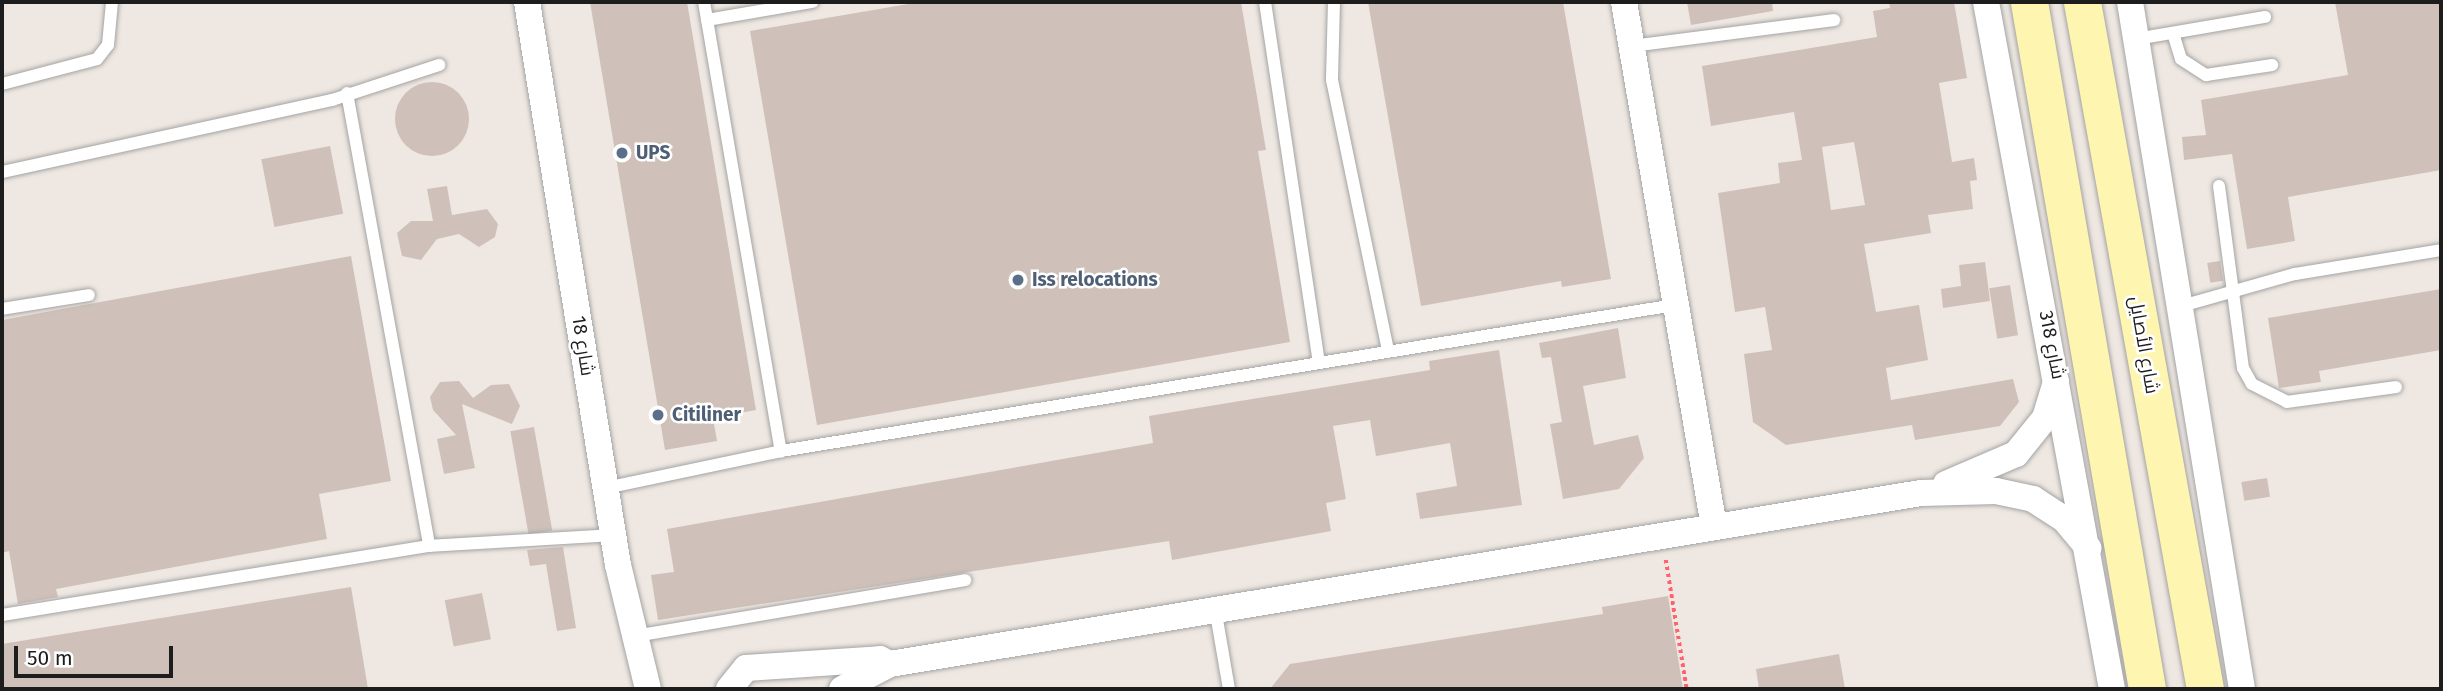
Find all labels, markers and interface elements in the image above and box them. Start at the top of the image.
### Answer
place label: UPS [636,142,670,164]
marker: UPS [614,145,630,161]
place label: Iss relocations [1032,269,1158,291]
marker: Iss relocations [1010,272,1026,288]
street label: شارع الأصايل [2124,294,2164,396]
street label: شارع 318 [2034,309,2070,381]
street label: شارع 18 [567,314,599,378]
place label: Citiliner [672,404,741,426]
marker: Citiliner [650,407,666,423]
scale bar [18,632,177,676]
text: 50 m [27,645,73,671]

